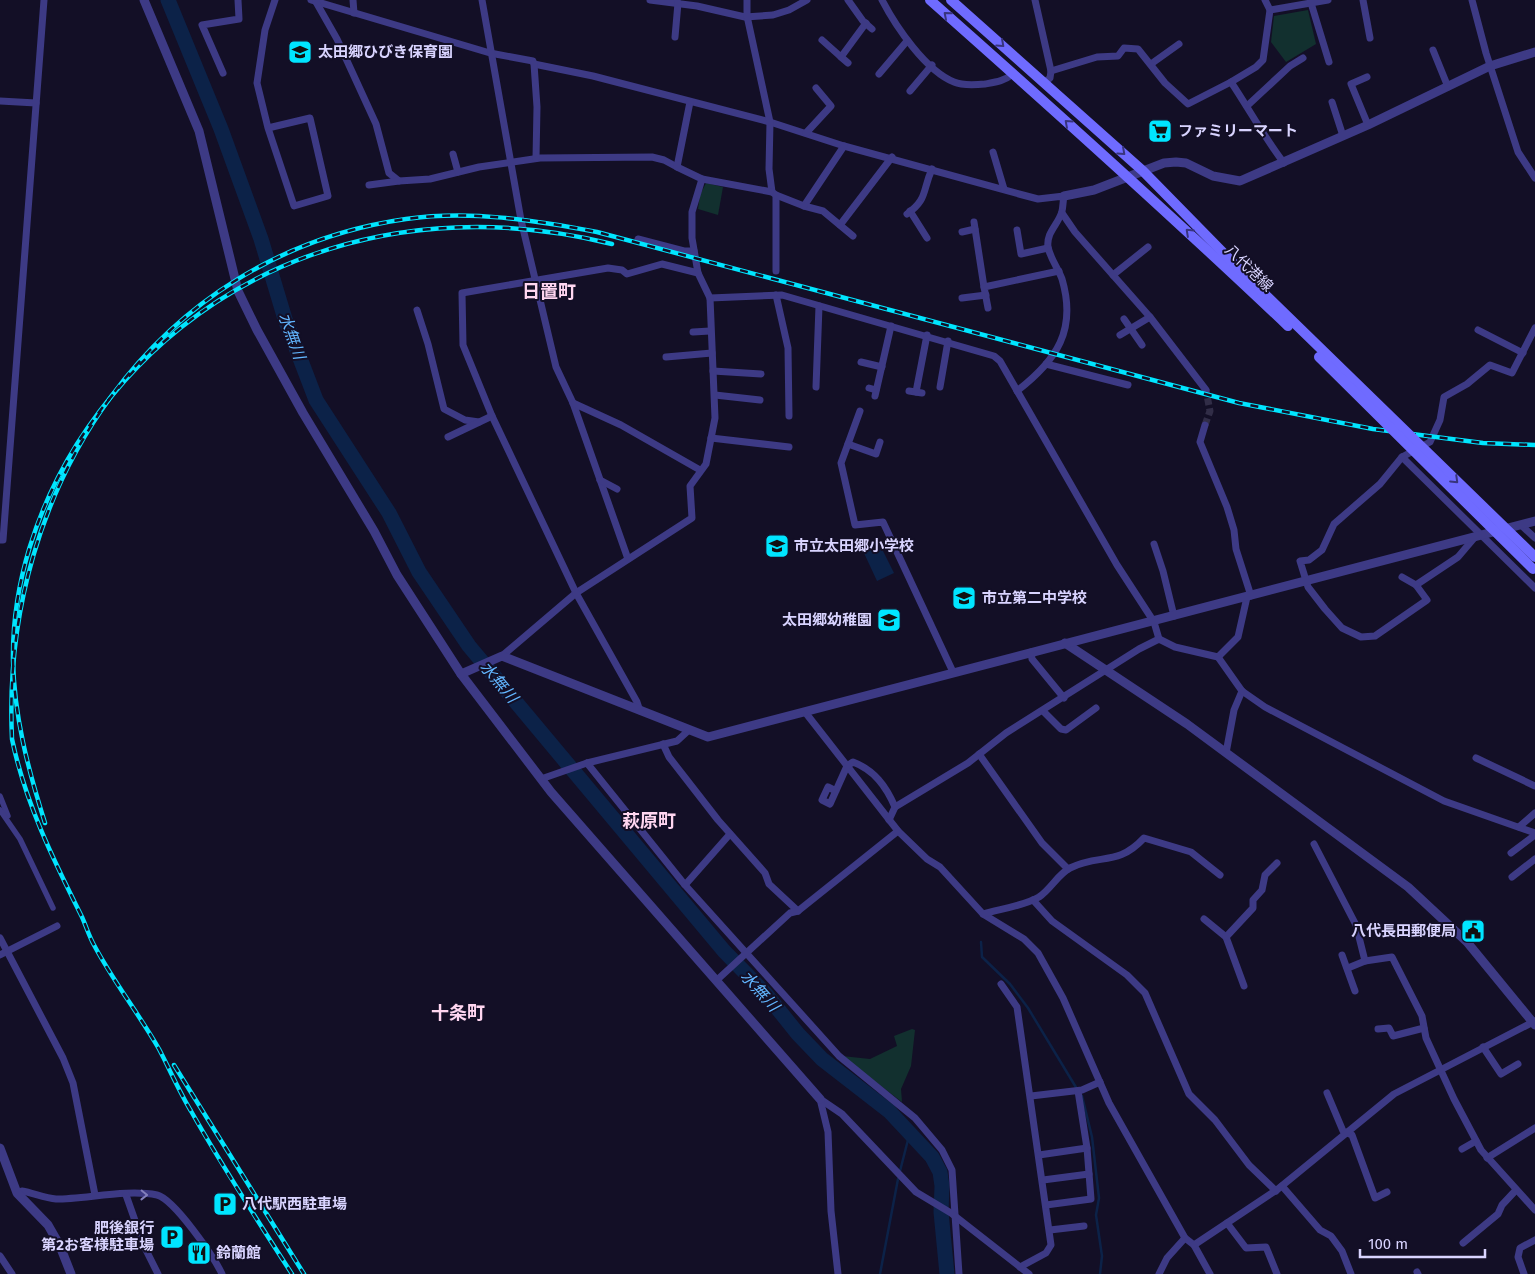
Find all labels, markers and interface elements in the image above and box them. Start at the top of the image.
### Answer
one-way arrow [943,12,952,21]
one-way arrow [995,38,1004,47]
school or university icon: 太田郷ひびき保育園 [287,39,313,65]
place label: 太田郷ひびき保育園 [318,43,453,61]
supermarket icon: ファミリーマート [1147,118,1173,144]
one-way arrow [1065,120,1074,129]
place label: ファミリーマート [1178,122,1298,140]
one-way arrow [1116,147,1125,156]
one-way arrow [1186,229,1195,238]
street label: 八代港線 [1221,241,1277,295]
district label: 日置町 [522,281,576,303]
water label: 水無川 [275,310,310,364]
one-way arrow [1450,474,1459,483]
school or university icon: 市立太田郷小学校 [764,533,790,559]
place label: 市立太田郷小学校 [794,537,914,555]
school or university icon: 市立第二中学校 [951,585,977,611]
place label: 市立第二中学校 [982,589,1087,607]
school or university icon: 太田郷幼稚園 [876,607,902,633]
place label: 太田郷幼稚園 [782,611,872,629]
water label: 水無川 [476,658,523,708]
district label: 萩原町 [622,810,676,832]
public building icon: 八代長田郵便局 [1460,918,1486,944]
place label: 八代長田郵便局 [1351,922,1456,940]
water label: 水無川 [737,967,784,1017]
district label: 十条町 [431,1002,485,1024]
one-way arrow [140,1190,148,1200]
parking icon: 八代駅西駐車場 [212,1191,238,1217]
place label: 八代駅西駐車場 [242,1195,347,1213]
place label: 肥後銀行 第2お客様駐車場 [41,1219,154,1254]
parking icon: 肥後銀行 第2お客様駐車場 [159,1224,185,1250]
scale bar [1360,1226,1485,1258]
text: 100 m [1368,1235,1408,1253]
restaurant icon: 鈴蘭館 [186,1240,212,1266]
place label: 鈴蘭館 [216,1244,261,1262]

